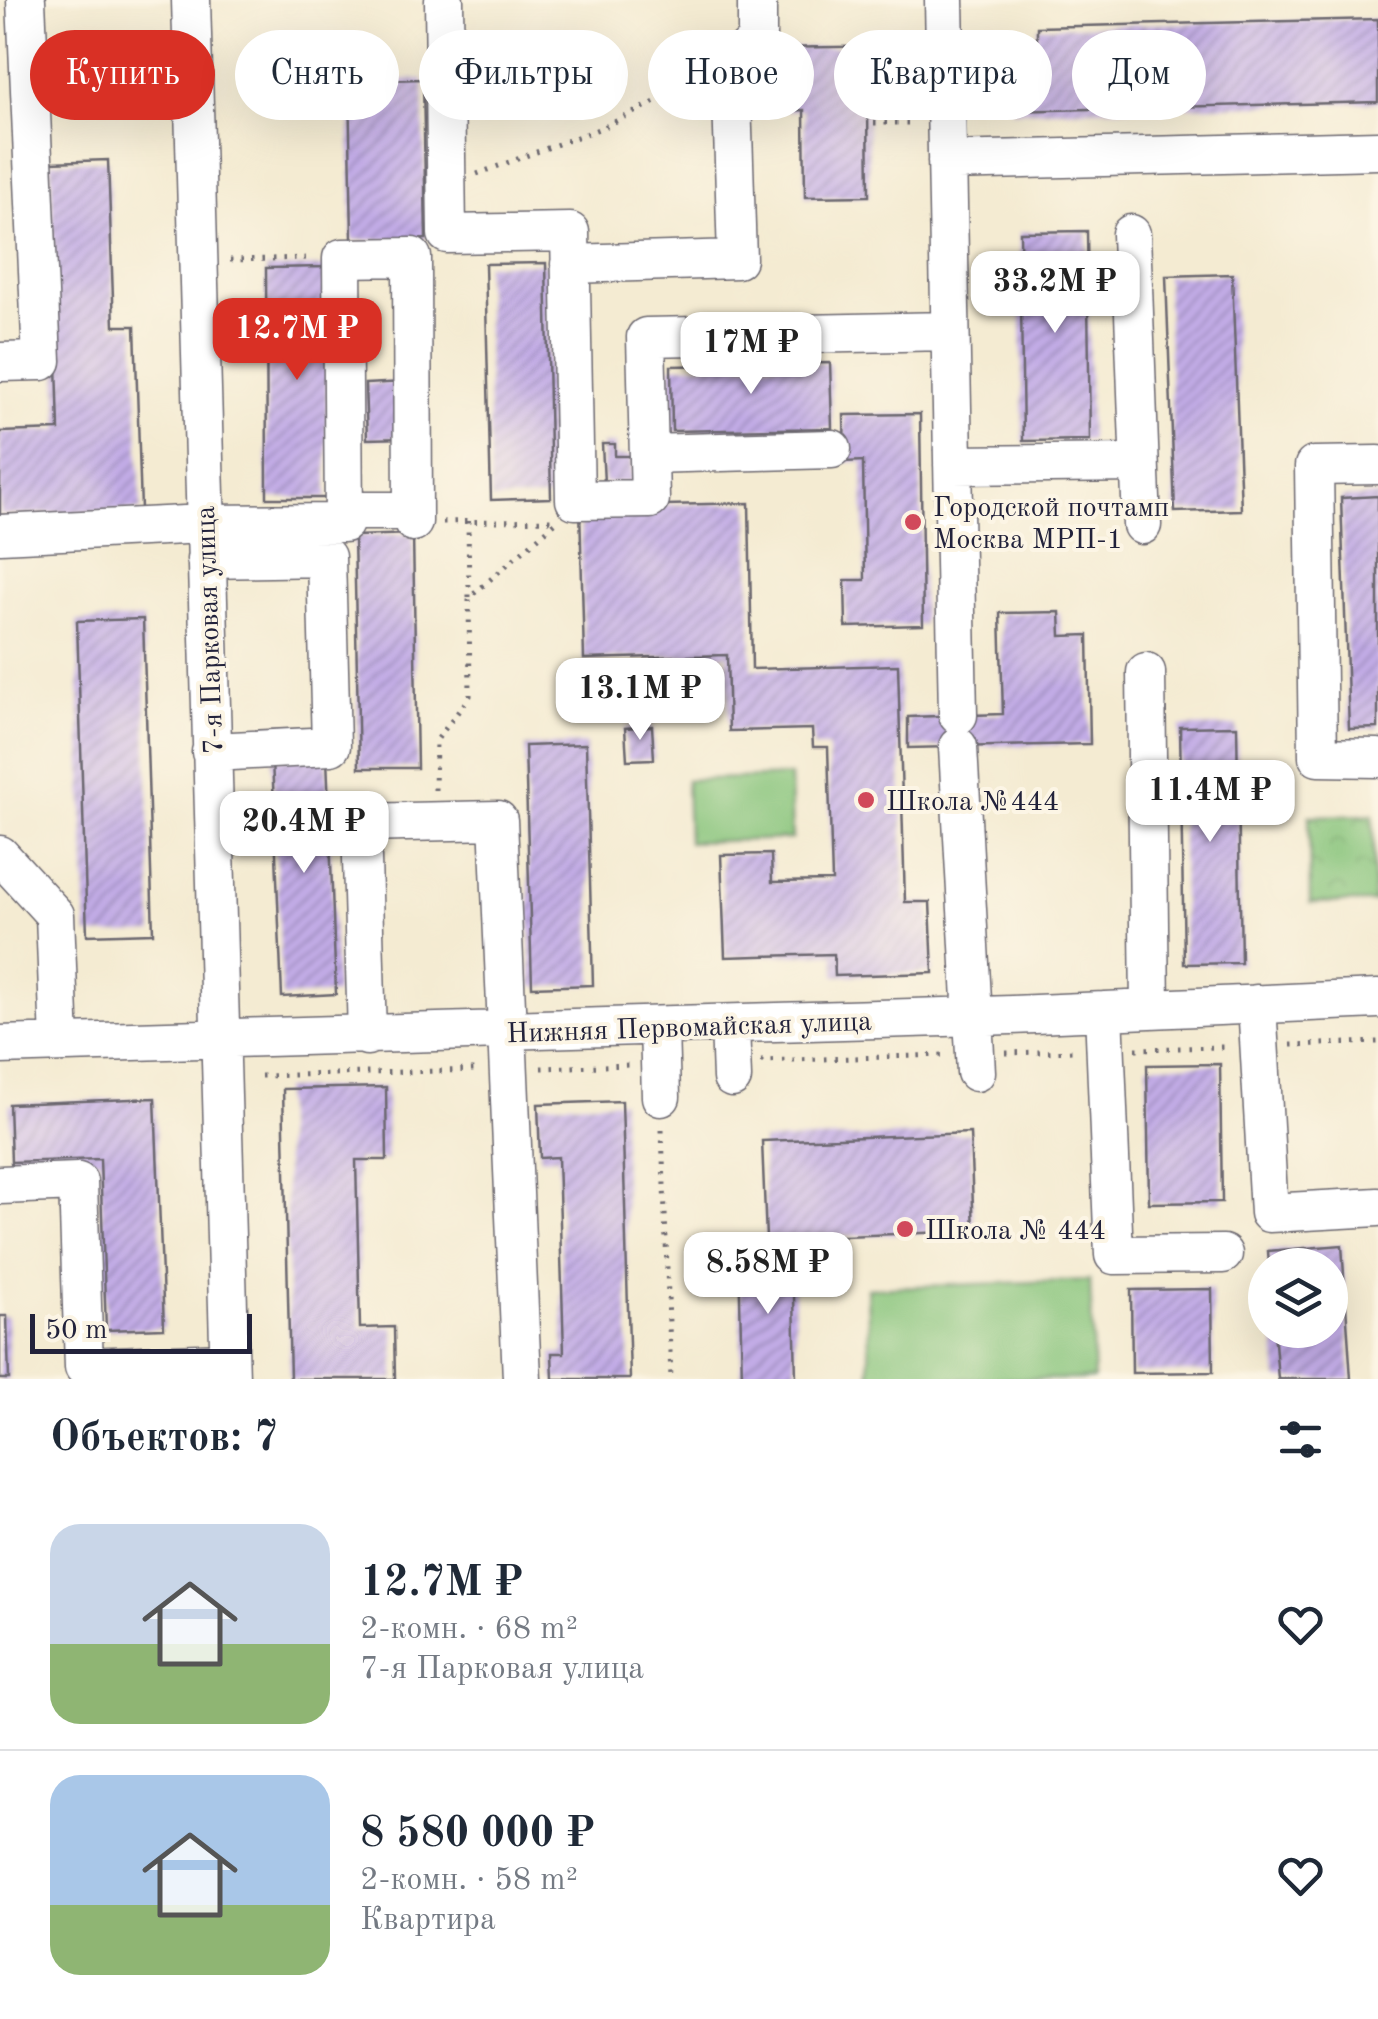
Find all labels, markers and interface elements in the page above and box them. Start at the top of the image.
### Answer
chip: Купить [30,30,215,120]
chip: Снять [235,30,399,120]
chip: Фильтры [419,30,628,120]
chip: Новое [648,30,814,120]
chip: Квартира [834,30,1052,120]
chip: Дом [1072,30,1206,120]
pin: 33.2M ₽ [963,251,1147,336]
text: 33.2M ₽ [993,267,1117,299]
pin: 12.7M ₽ [205,298,389,383]
pin: 17M ₽ [681,312,821,397]
text: 12.7M ₽ [235,314,359,346]
text: 17M ₽ [702,328,800,360]
place label: Городской почтамп Москва МРП-1 [933,495,1169,555]
street label: 7-я Парковая улица [193,505,229,755]
marker: Городской почтамп Москва МРП-1 [902,511,924,533]
pin: 13.1M ₽ [548,658,732,743]
text: 13.1M ₽ [578,674,702,706]
pin: 11.4M ₽ [1118,760,1302,845]
text: 11.4M ₽ [1148,776,1272,808]
marker: Школа №444 [855,789,877,811]
place label: Школа №444 [886,789,1059,817]
pin: 20.4M ₽ [212,791,396,876]
text: 20.4M ₽ [242,807,366,839]
street label: Нижняя Первомайская улица [506,1009,872,1049]
marker: Школа № 444 [894,1218,916,1240]
place label: Школа № 444 [925,1218,1106,1246]
pin: 8.58M ₽ [676,1232,860,1317]
text: 8.58M ₽ [706,1248,830,1280]
map controls [1248,1248,1348,1348]
button: layers [1248,1248,1348,1348]
scale bar [30,1309,252,1354]
text: 50 m [45,1317,108,1345]
icon: filters [1273,1412,1328,1467]
text: Объектов: 7 [50,1418,278,1460]
text: 12.7M ₽ [360,1563,523,1605]
icon: home [130,1564,250,1684]
icon: heart [1273,1597,1328,1652]
text: 2-комн. · 68 m² [360,1614,578,1646]
text: 7-я Парковая улица [360,1654,644,1686]
text: 8 580 000 ₽ [360,1814,595,1856]
icon: home [130,1815,250,1935]
icon: heart [1273,1848,1328,1903]
text: 2-комн. · 58 m² [360,1865,578,1897]
text: Квартира [360,1905,496,1937]

